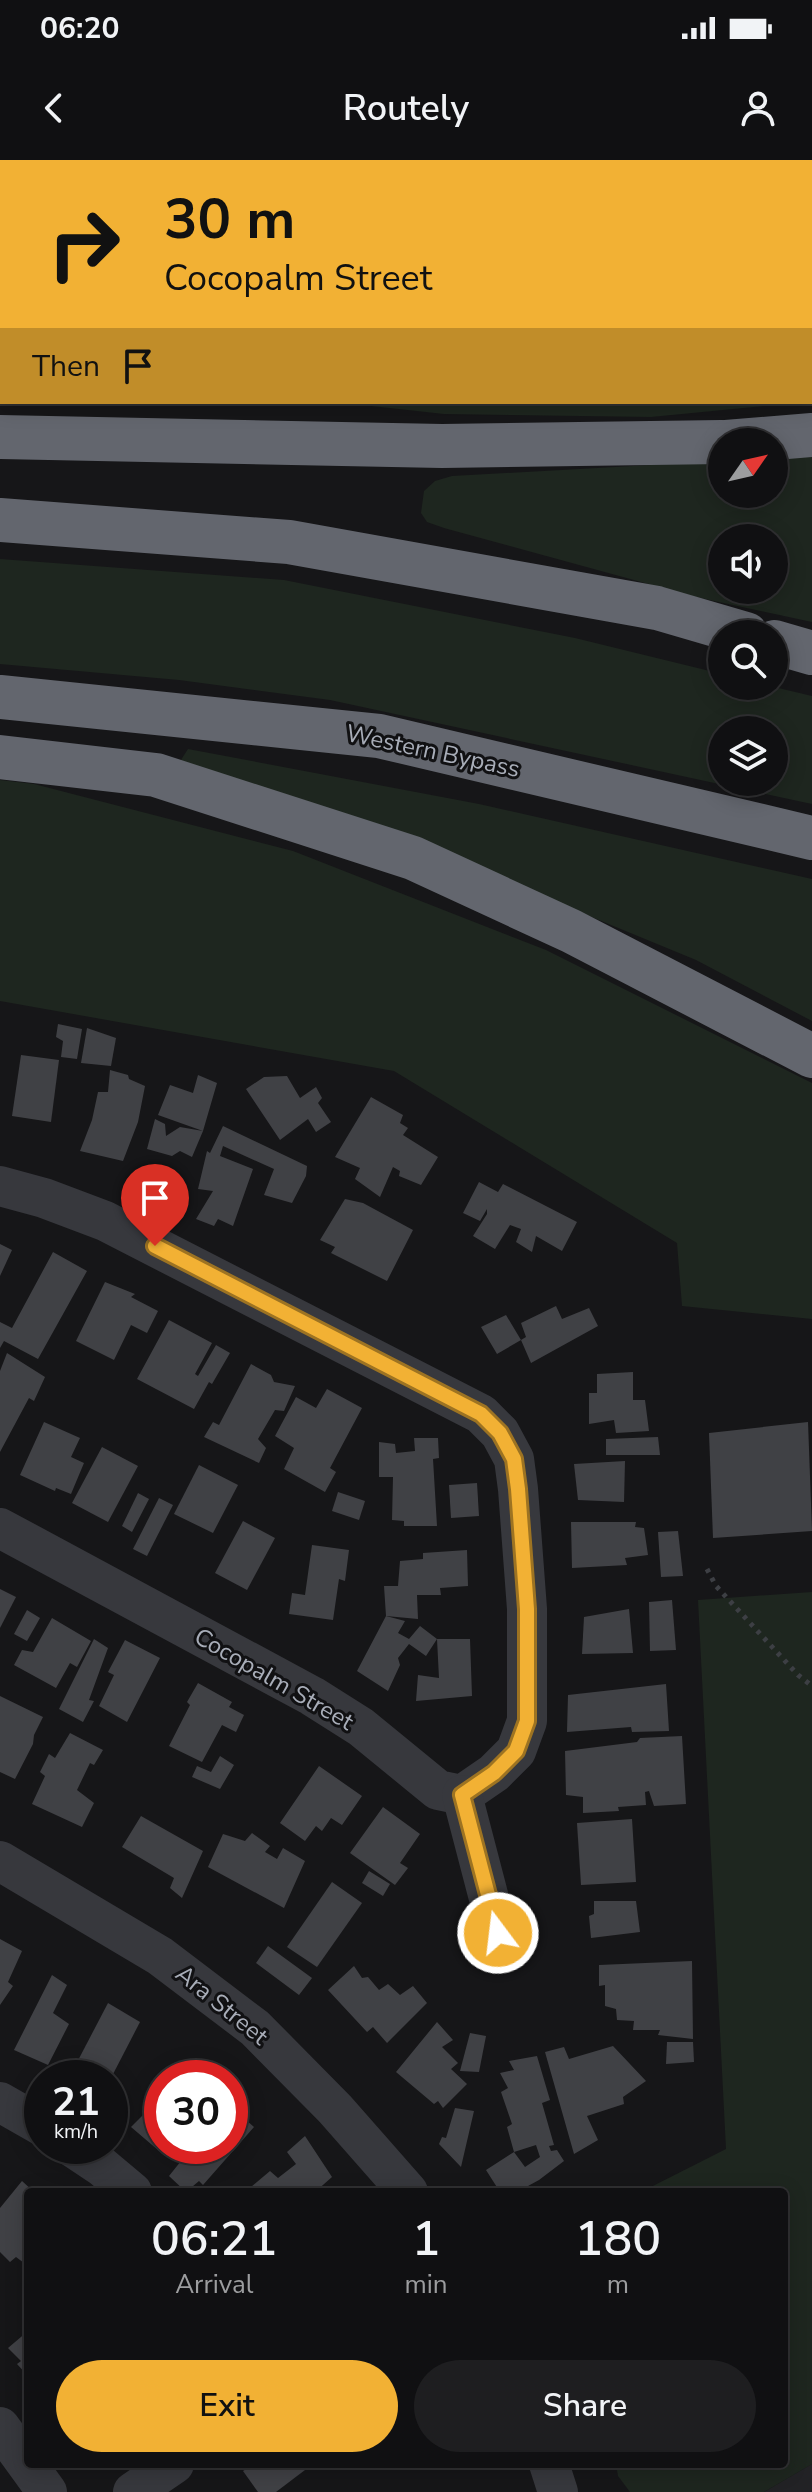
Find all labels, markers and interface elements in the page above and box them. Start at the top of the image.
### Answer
text: 06:20 [40,8,119,49]
text: Routely [343,84,469,133]
icon: back [32,86,76,130]
icon: person [736,86,780,130]
text: 30 m [164,181,295,258]
icon: right [32,192,136,296]
text: Cocopalm Street [164,254,432,303]
icon: arrive [116,344,160,388]
text: Then [32,346,100,387]
north arrow [708,428,788,508]
map controls [708,428,788,796]
button: sound [708,524,788,604]
button: search [708,620,788,700]
button: layers [708,716,788,796]
street label: Western Bypass [343,717,523,785]
pin [121,1164,189,1246]
icon: arrive [133,1176,177,1220]
street label: Cocopalm Street [189,1620,360,1738]
position arrow [456,1891,540,1975]
street label: Ara Street [169,1958,275,2053]
speed limit sign: 30 [144,2060,248,2164]
text: 21 [52,2075,100,2129]
text: km/h [54,2118,98,2145]
text: 06:21 [151,2206,278,2272]
text: 1 [412,2206,440,2272]
text: 180 [575,2206,661,2272]
text: Arrival [175,2267,253,2302]
text: min [405,2267,448,2302]
text: m [607,2267,629,2302]
button: Exit [56,2360,398,2452]
button: Share [414,2360,756,2452]

